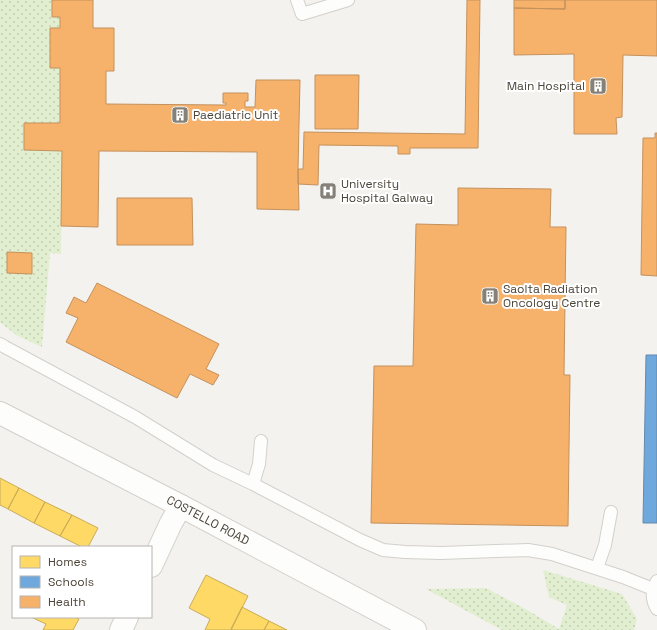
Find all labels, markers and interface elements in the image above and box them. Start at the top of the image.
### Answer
building icon: Main Hospital [588,76,608,96]
place label: Main Hospital [507,78,585,94]
building icon: Paediatric Unit [170,105,190,125]
place label: Paediatric Unit [193,107,278,123]
place label: University Hospital Galway [341,176,433,206]
hospital icon: University Hospital Galway [318,181,338,201]
place label: Saolta Radiation Oncology Centre [503,281,600,311]
building icon: Saolta Radiation Oncology Centre [480,286,500,306]
street label: COSTELLO ROAD [164,492,252,549]
legend [12,546,152,618]
text: Homes [48,554,87,570]
text: Schools [48,574,94,590]
text: Health [48,594,86,610]

